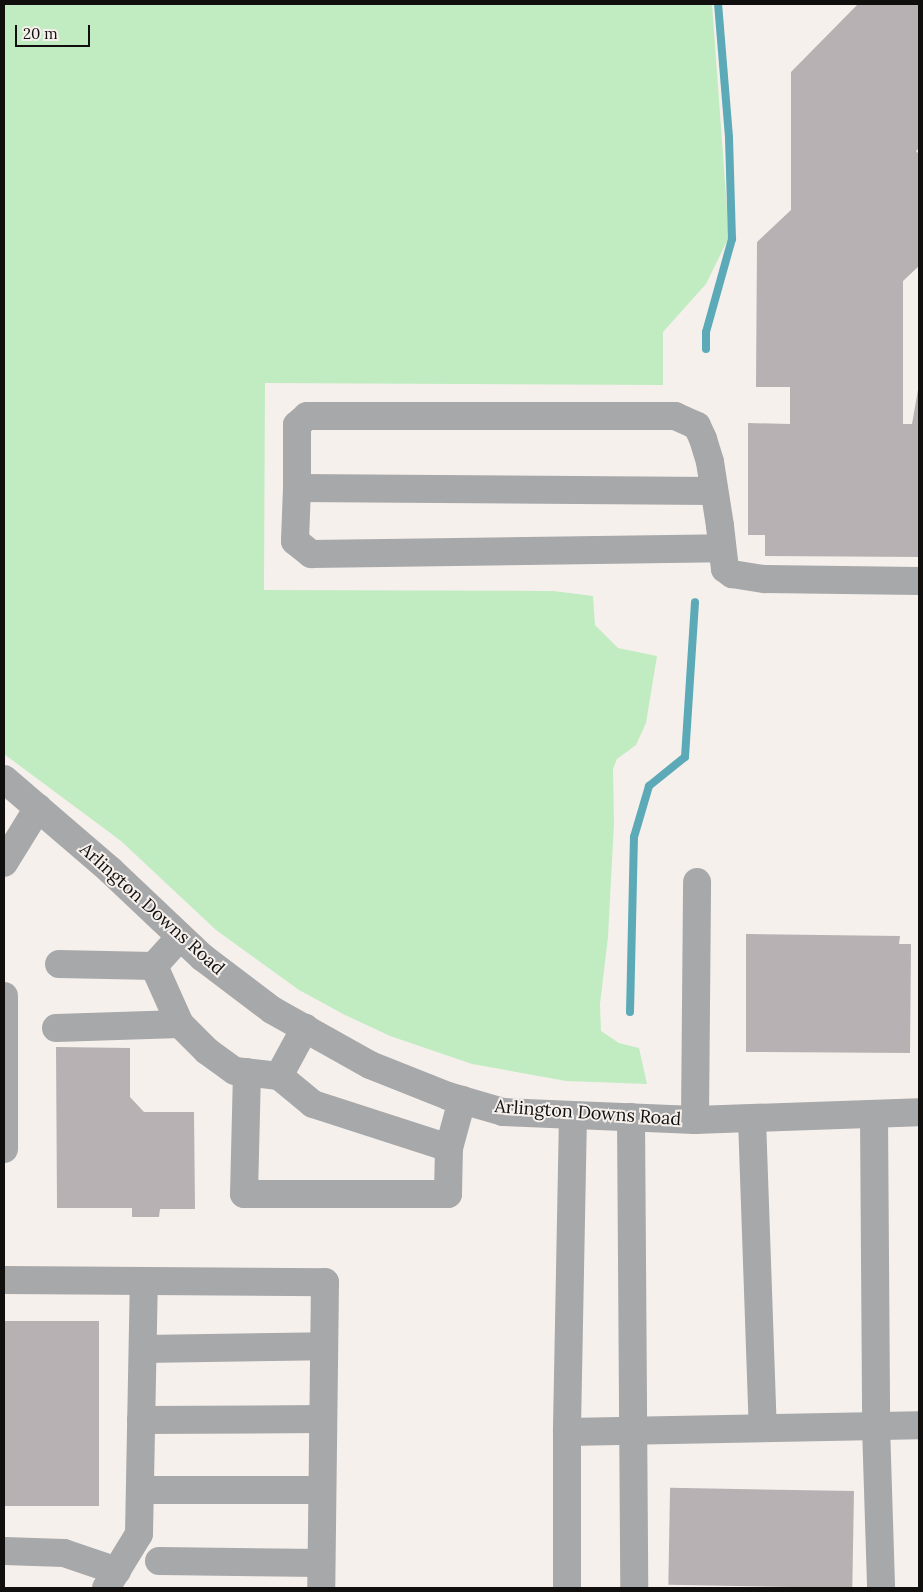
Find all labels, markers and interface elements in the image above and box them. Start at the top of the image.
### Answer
scale bar [18,15,92,47]
text: 20 m [23,24,58,43]
street label: Arlington Downs Road [75,838,229,980]
street label: Arlington Downs Road [494,1096,682,1130]

